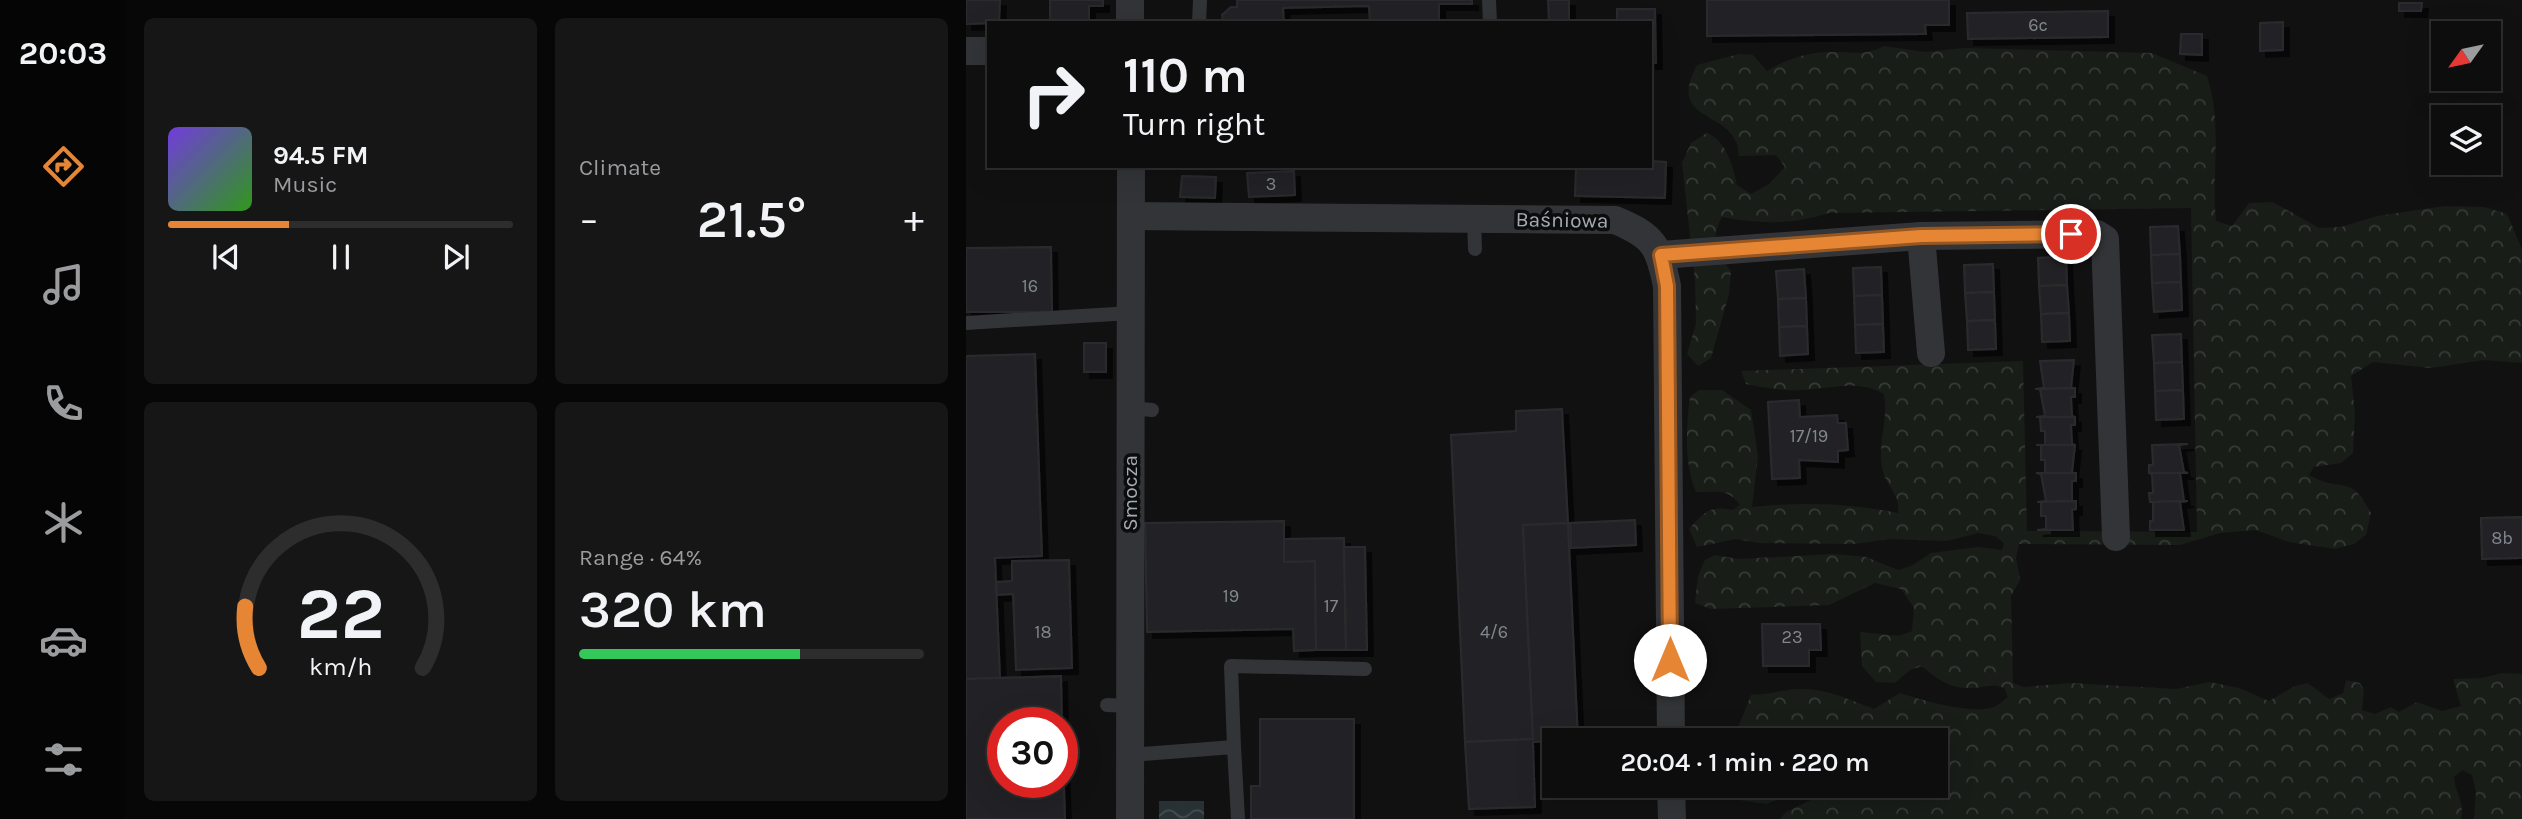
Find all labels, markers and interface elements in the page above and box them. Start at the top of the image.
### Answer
house number: 6c [2028,14,2048,36]
north arrow [2431,21,2501,91]
map controls [2431,21,2501,175]
text: 20:03 [19,35,107,72]
text: 110 m [1123,47,1248,104]
icon: right [1008,49,1099,140]
button: layers [2431,105,2501,175]
text: Turn right [1123,106,1265,143]
text: 94.5 FM [273,140,369,171]
icon: directions [39,142,88,191]
text: Climate [579,154,661,181]
text: Music [273,171,337,198]
house number: 3 [1266,173,1276,195]
text: 21.5° [697,189,806,250]
text: − [579,197,599,242]
text: + [904,197,924,242]
pin [2041,204,2101,264]
street label: Baśniowa [1515,207,1609,233]
icon: arrive [2052,215,2090,253]
icon: previous [207,238,245,276]
icon: pause [322,238,360,276]
icon: next [437,238,475,276]
icon: music [39,260,88,309]
house number: 16 [1022,275,1038,297]
icon: phone [39,379,88,428]
house number: 17/19 [1790,425,1828,447]
street label: Smocza [1118,455,1142,531]
icon: climate [39,498,88,547]
house number: 8b [2491,527,2513,549]
text: Range · 64% [579,544,702,571]
text: 22 [296,571,385,656]
text: 320 km [579,579,767,640]
house number: 19 [1223,585,1239,607]
house number: 17 [1324,595,1339,617]
icon: car [39,616,88,665]
house number: 18 [1034,621,1052,643]
house number: 4/6 [1480,621,1508,643]
position arrow [1633,623,1707,697]
house number: 23 [1781,626,1803,648]
text: km/h [309,651,372,680]
speed limit sign: 30 [987,707,1078,798]
icon: filters [39,735,88,784]
text: 20:04 · 1 min · 220 m [1620,747,1870,778]

